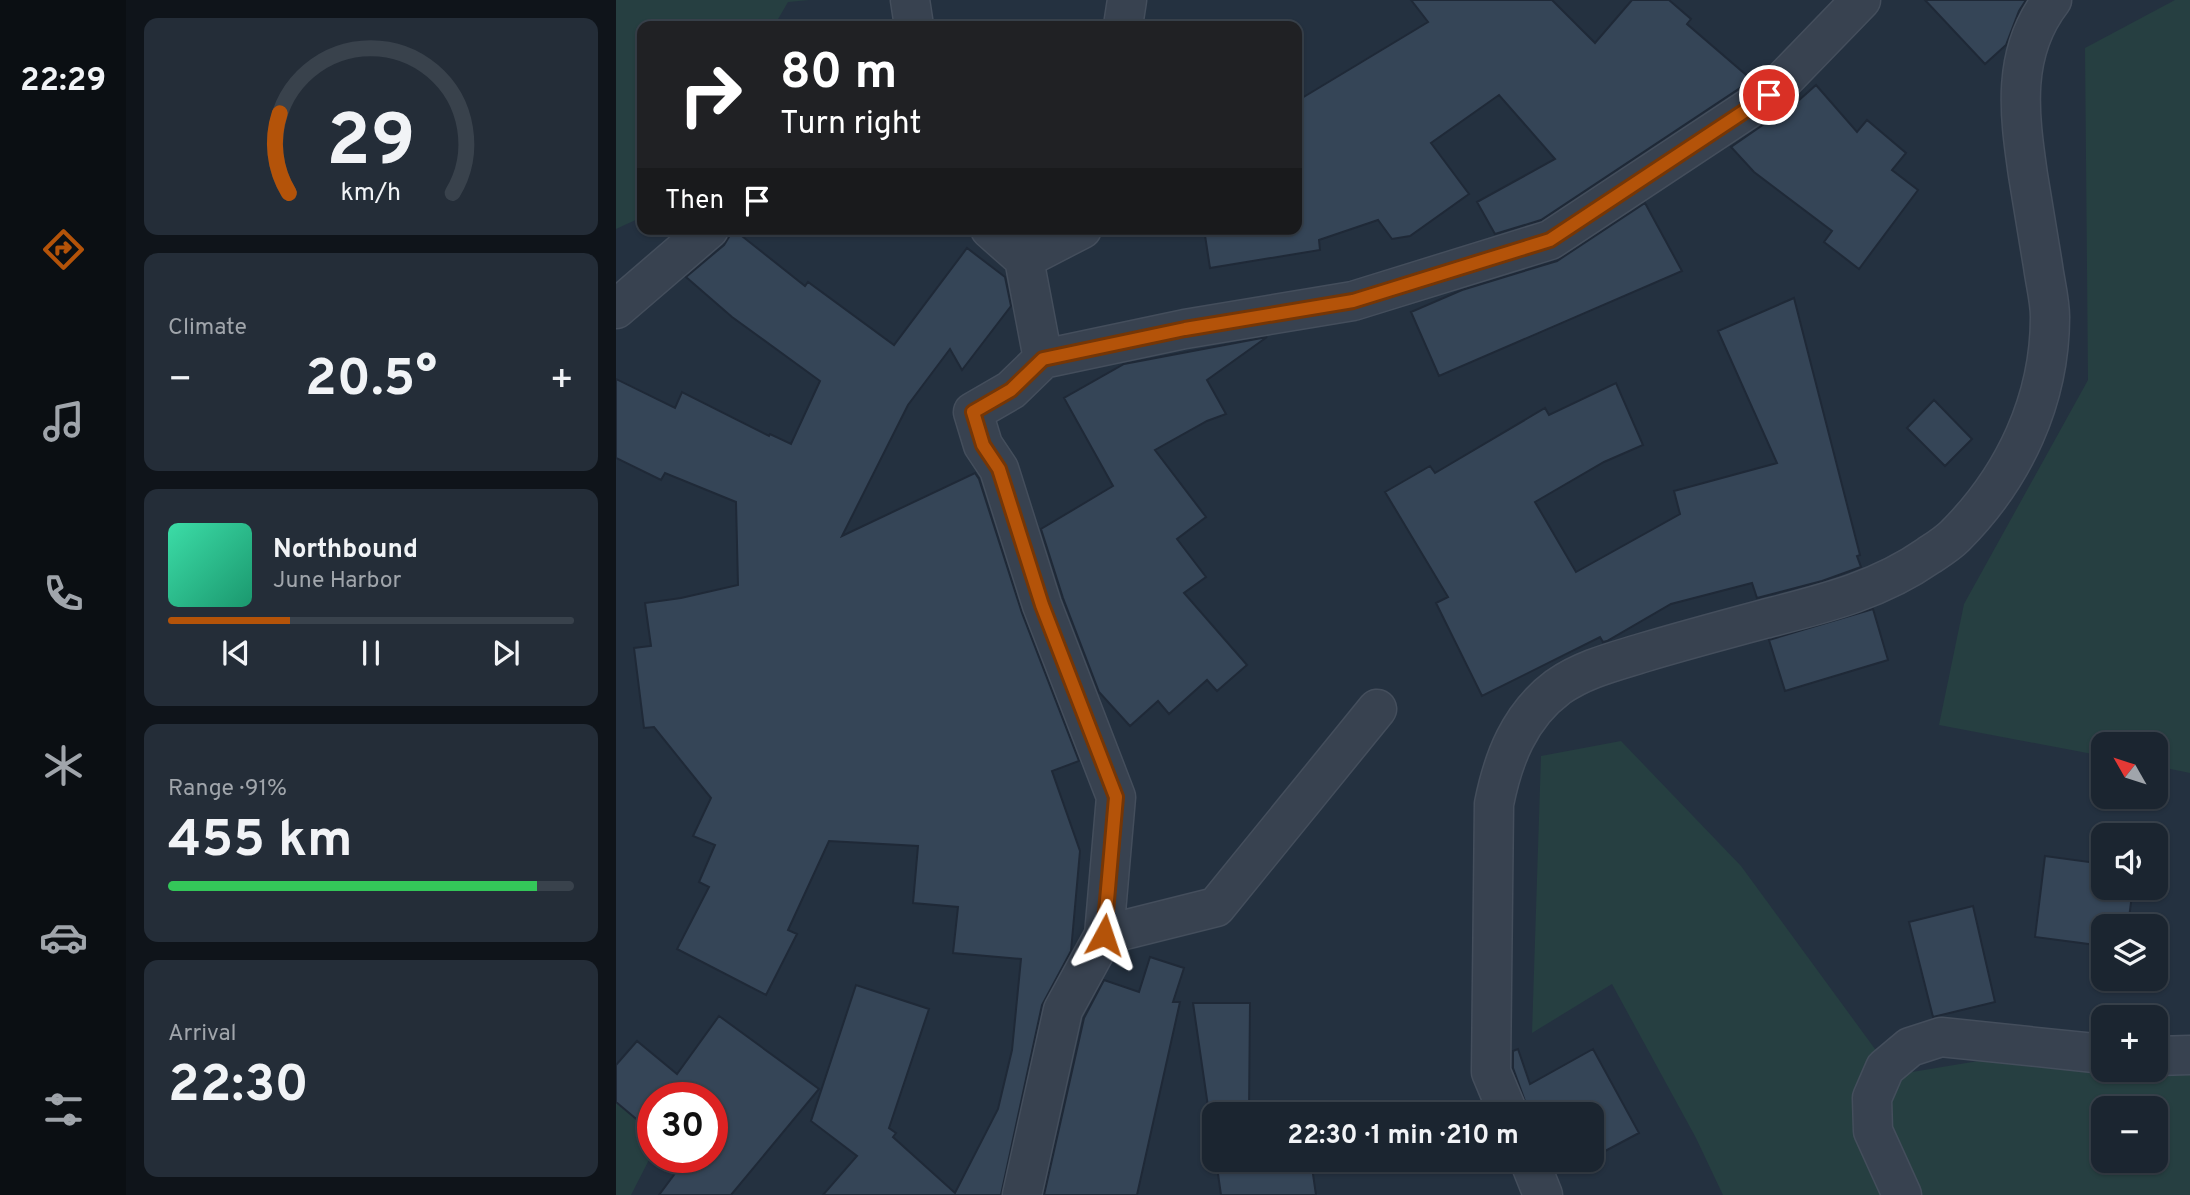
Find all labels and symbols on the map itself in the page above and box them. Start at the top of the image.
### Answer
pin [1739,65,1799,125]
north arrow [2091,732,2168,808]
position arrow [1067,898,1141,972]
speed limit sign: 30 [637,1082,728,1173]

